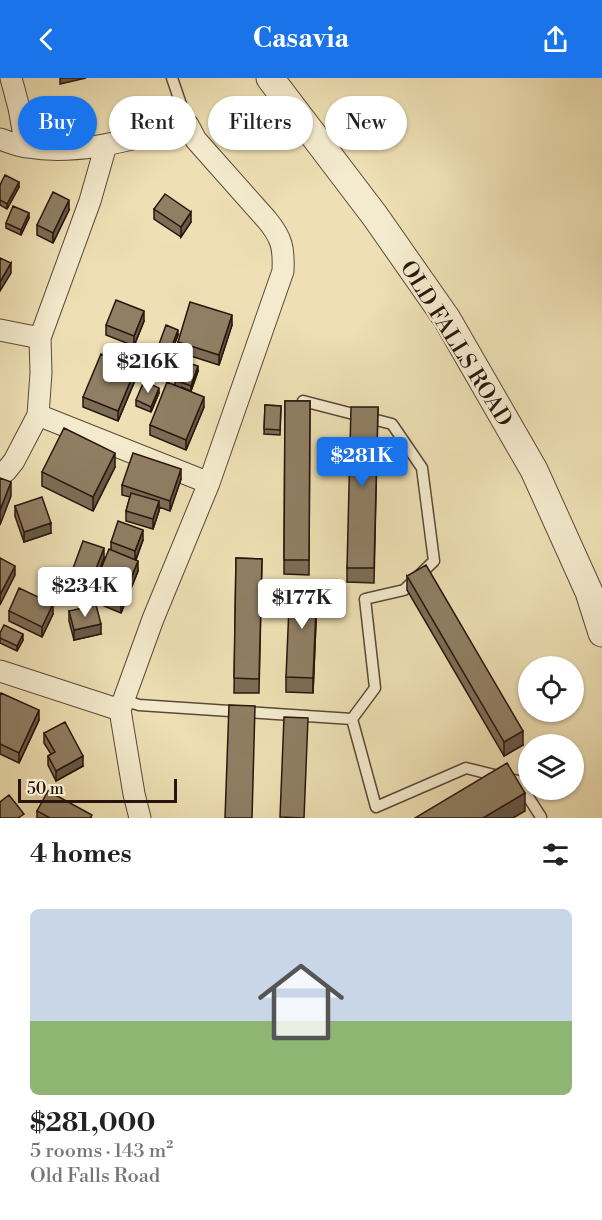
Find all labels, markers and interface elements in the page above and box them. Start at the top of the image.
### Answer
text: Casavia [253,22,349,56]
icon: back [30,23,63,56]
icon: share [539,23,572,56]
chip: Buy [18,96,97,150]
chip: Rent [109,96,196,150]
chip: Filters [208,96,313,150]
chip: New [325,96,407,150]
street label: OLD FALLS ROAD [394,256,518,432]
pin: $216K [106,343,190,394]
text: $216K [117,350,179,375]
pin: $281K [320,437,404,488]
text: $281K [331,444,393,469]
pin: $234K [43,567,127,618]
text: $234K [52,574,118,599]
pin: $177K [260,579,344,630]
text: $177K [272,586,332,611]
map controls [518,656,584,800]
button: locate [518,656,584,722]
button: layers [518,734,584,800]
scale bar [18,776,177,804]
text: 50 m [27,779,64,799]
text: 4 homes [30,838,132,870]
icon: filters [539,838,572,871]
icon: home [247,948,355,1056]
text: $281,000 [30,1107,155,1139]
text: 5 rooms · 143 m² [30,1139,173,1164]
text: Old Falls Road [30,1164,160,1189]

